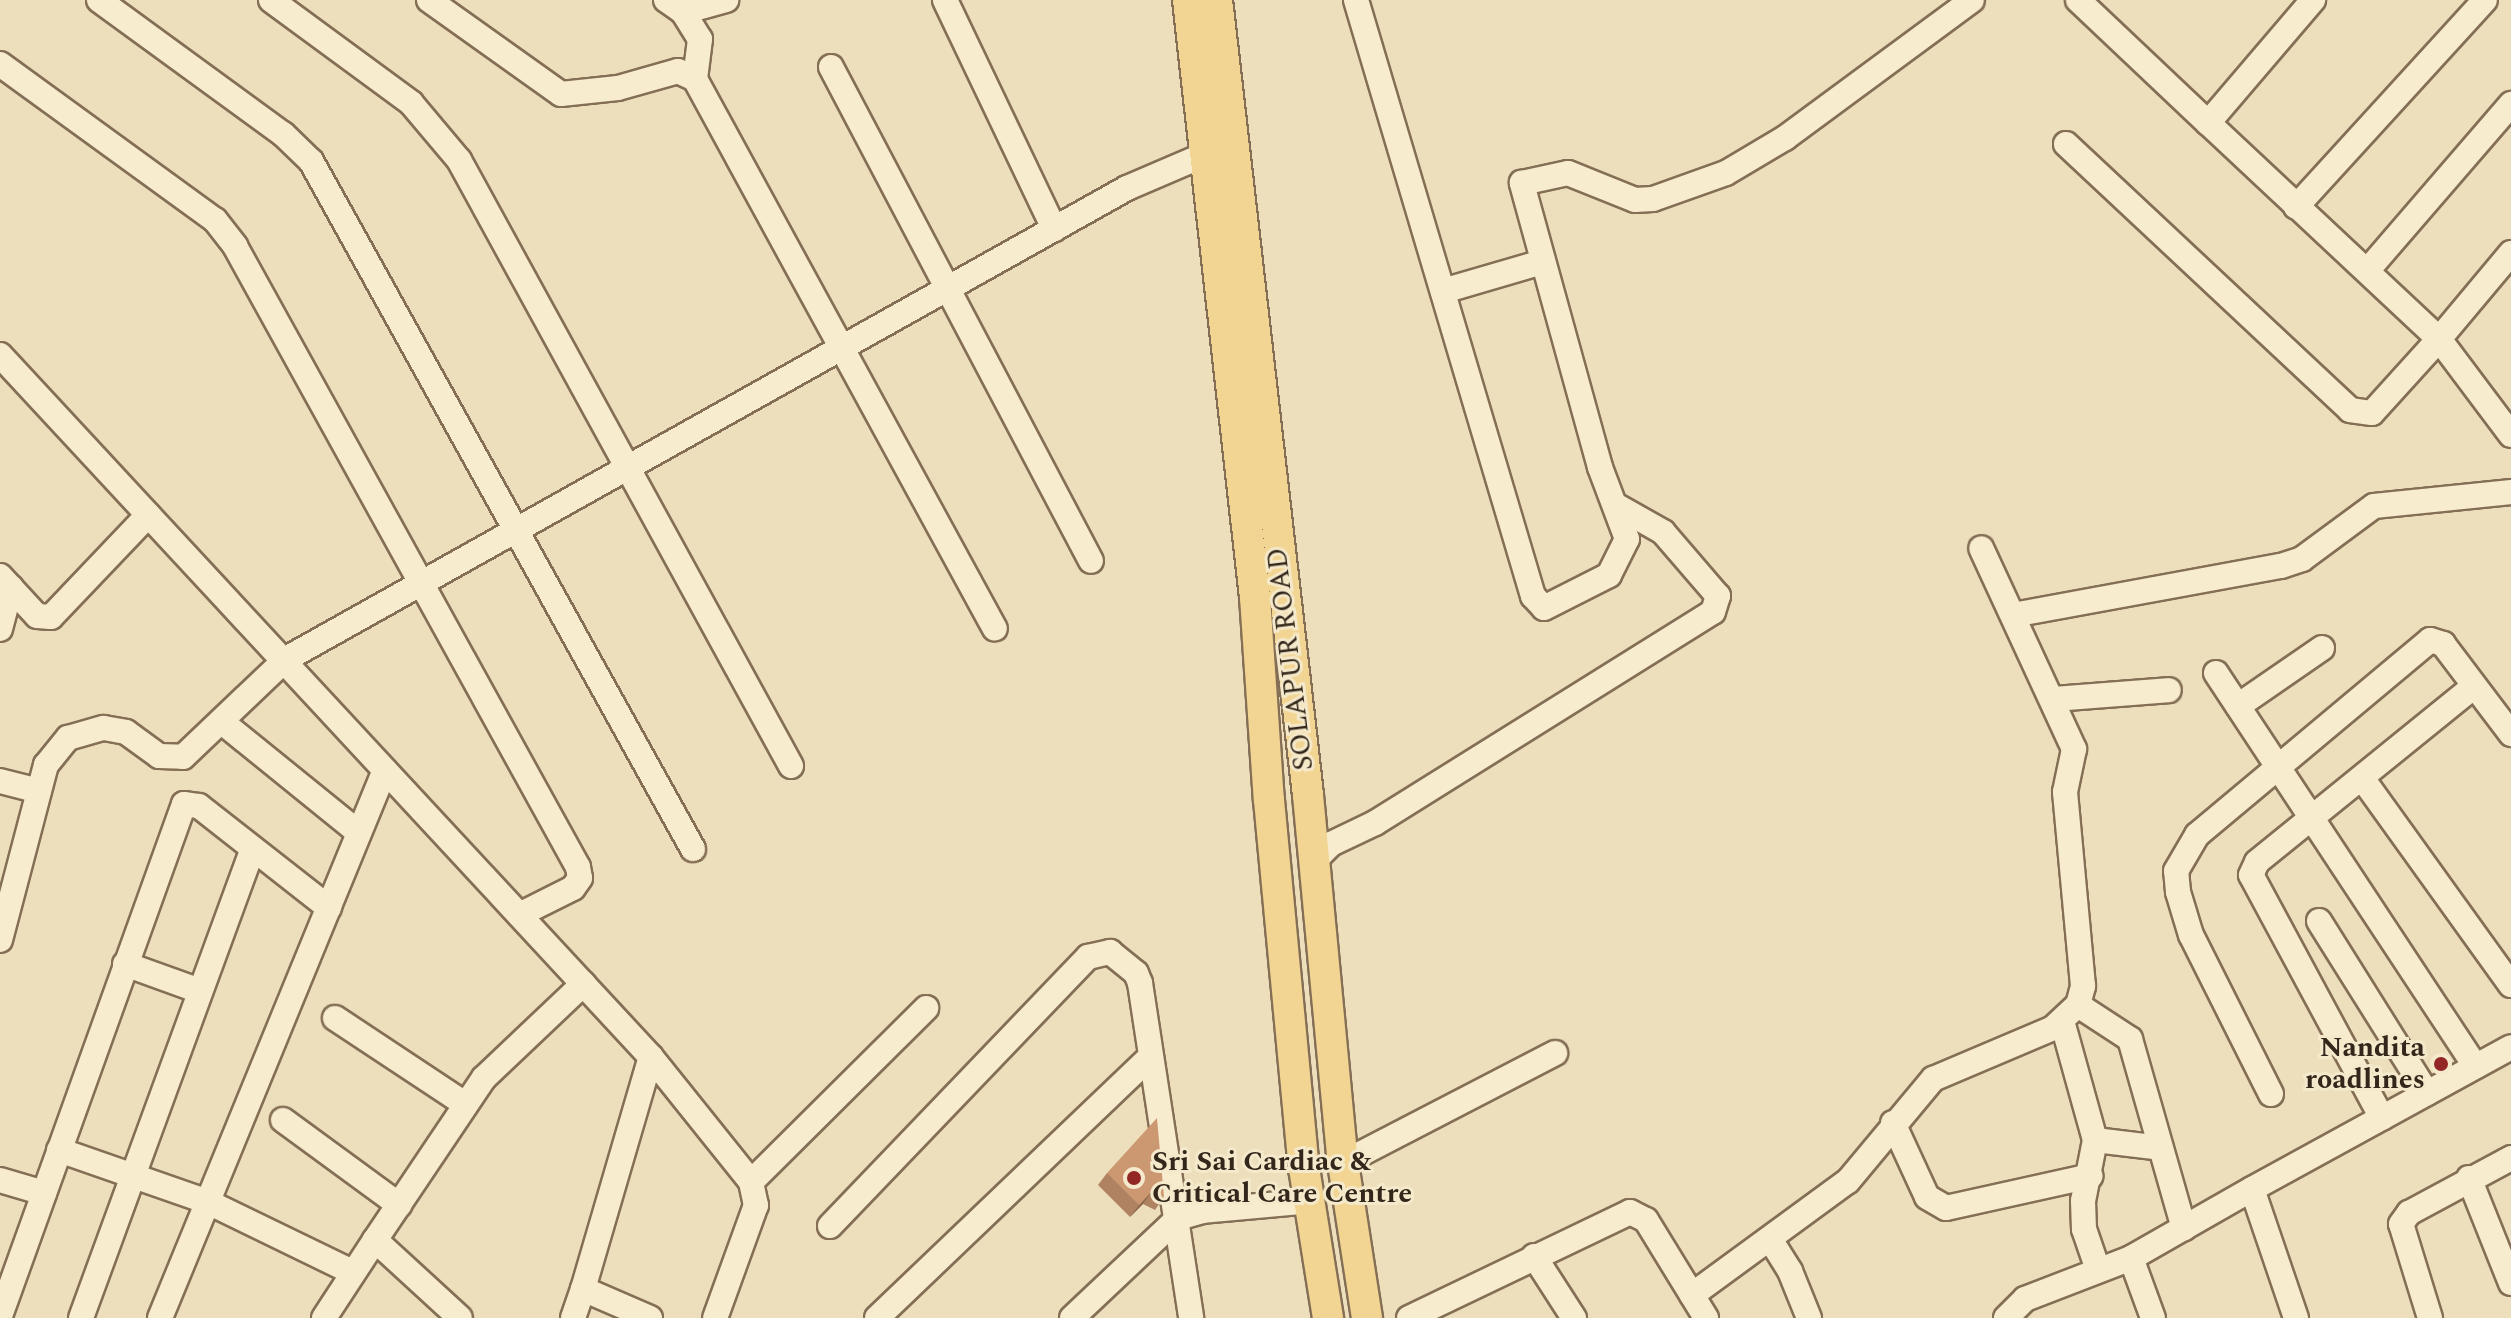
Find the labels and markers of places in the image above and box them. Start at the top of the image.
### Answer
place label: Nandita roadlines [2305,1031,2425,1097]
marker: Nandita roadlines [2432,1055,2450,1073]
place label: Sri Sai Cardiac & Critical Care Centre [1152,1145,1412,1211]
marker: Sri Sai Cardiac & Critical Care Centre [1123,1167,1145,1189]

